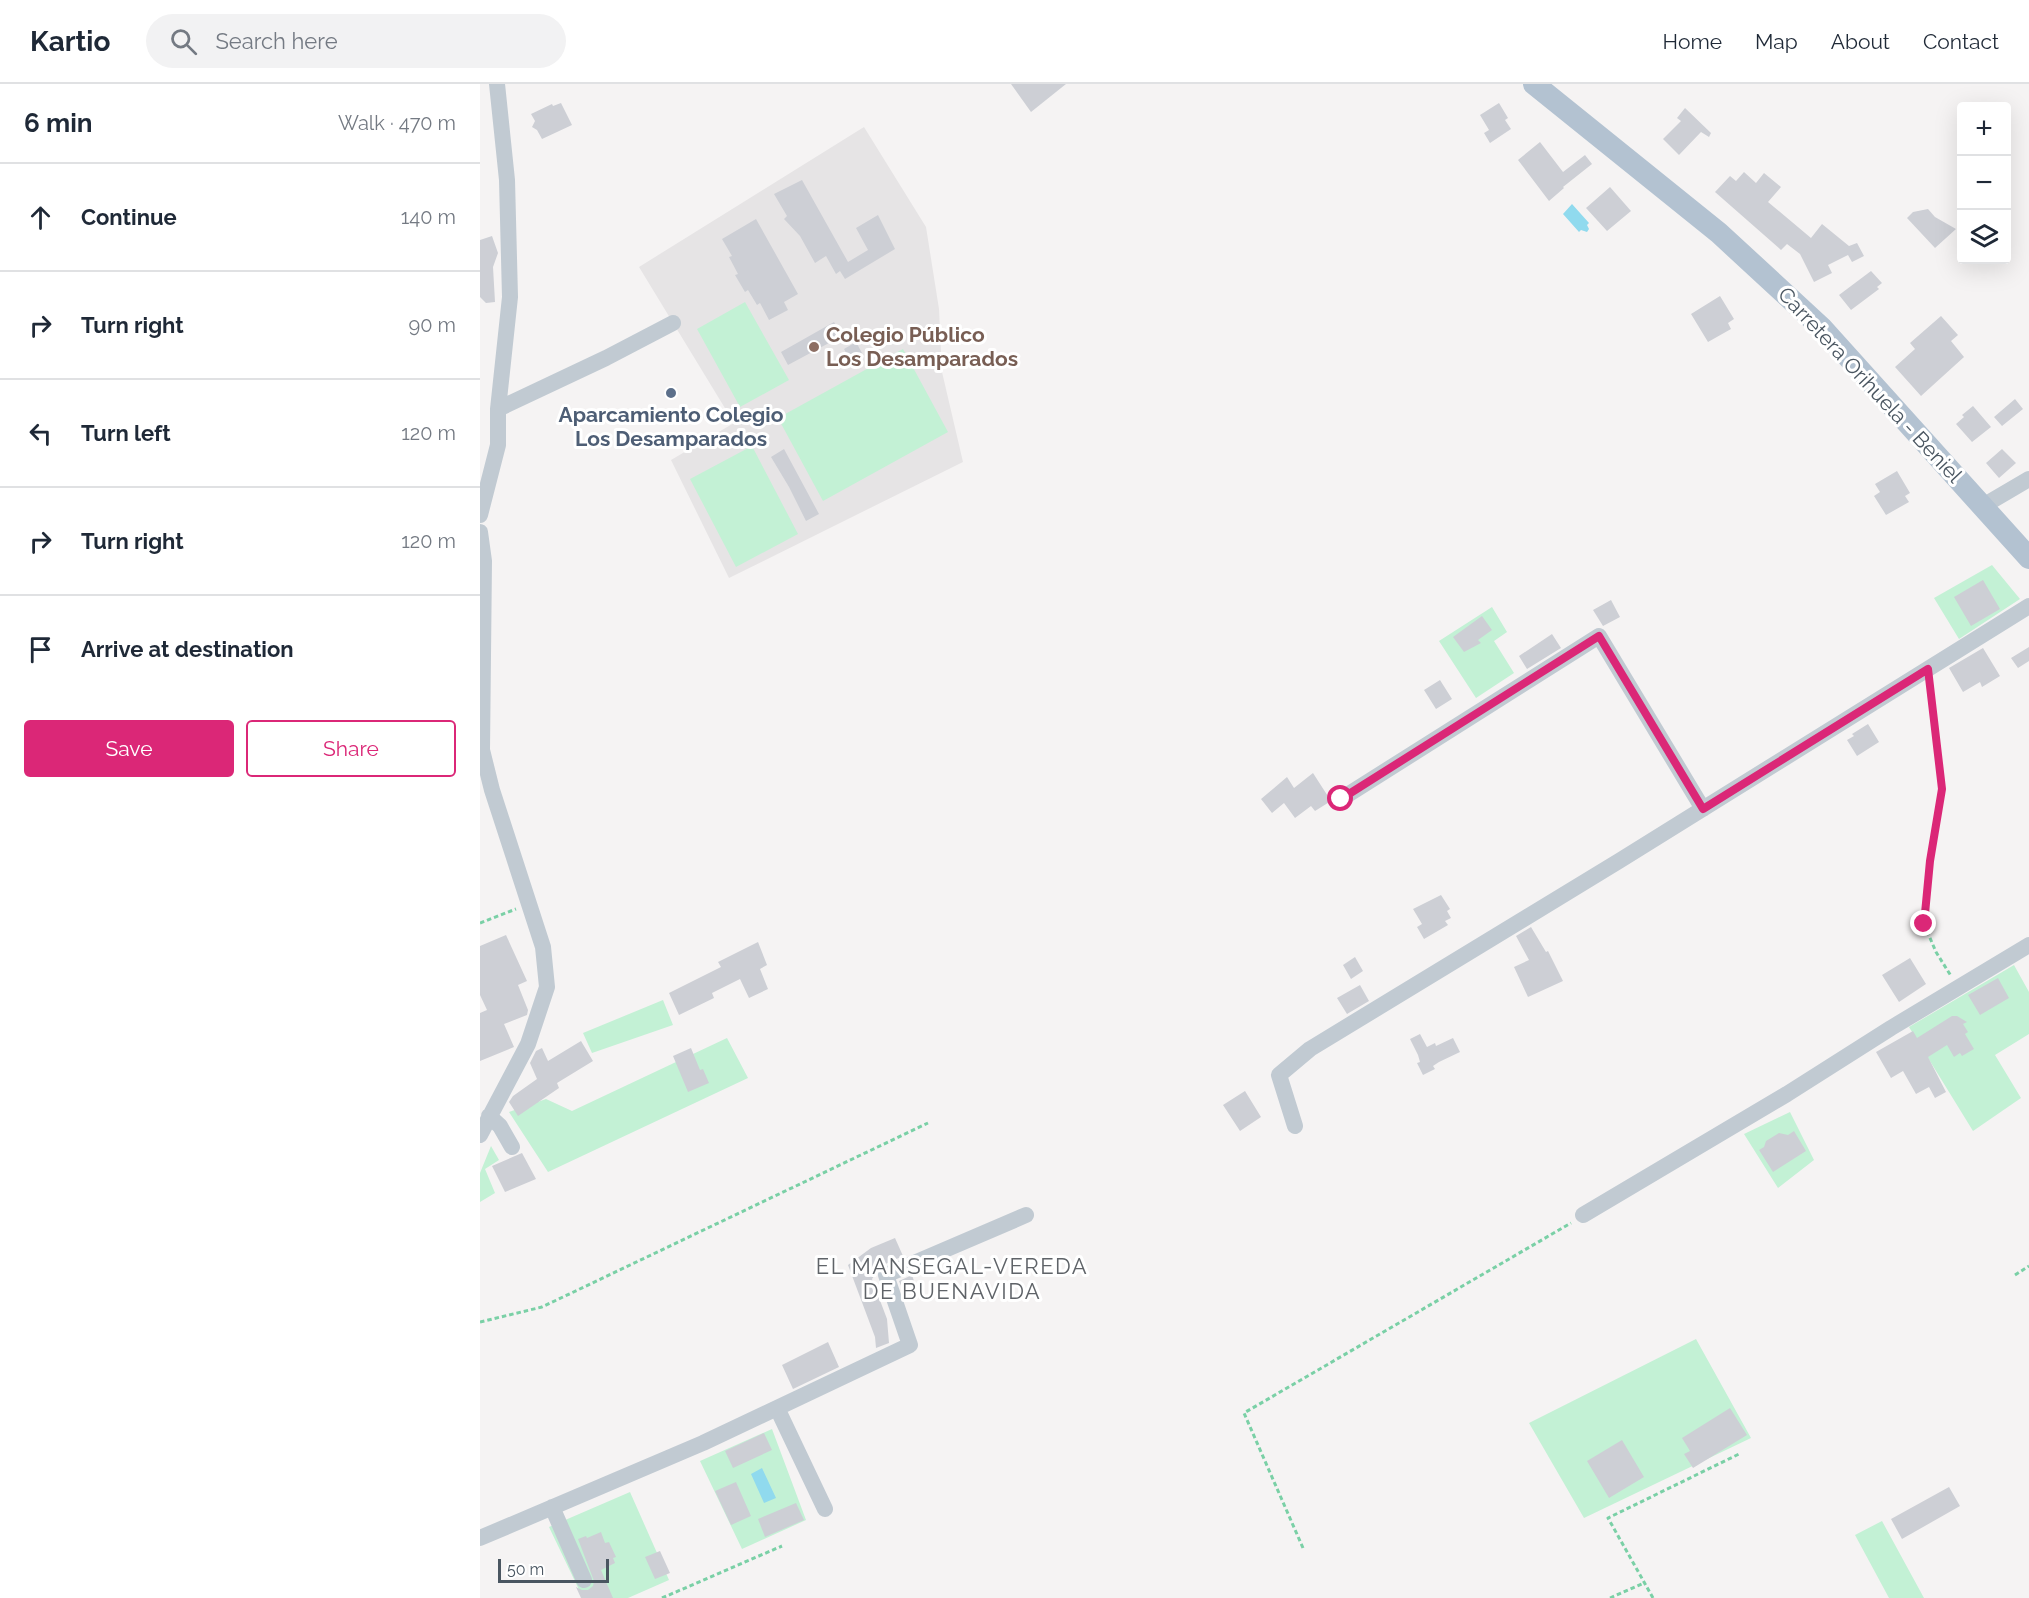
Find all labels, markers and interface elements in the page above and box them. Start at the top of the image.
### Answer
search box [146,14,566,68]
text: Kartio [30,25,110,58]
icon: search [167,25,200,58]
text: Search here [215,28,338,54]
text: Home [1663,29,1722,54]
text: Map [1755,29,1798,54]
text: About [1831,29,1890,54]
text: Contact [1923,29,1999,54]
map controls [1957,102,2011,264]
button: + [1957,102,2011,156]
text: 6 min [24,108,93,138]
text: Walk · 470 m [338,111,456,135]
button: − [1957,156,2011,210]
icon: ahead [24,201,57,234]
text: Continue [81,204,177,230]
text: 140 m [401,205,456,229]
button: layers [1957,210,2011,264]
street label: Carretera Orihuela - Beniel [1773,282,1968,488]
icon: right [24,309,57,342]
text: Turn right [81,312,184,338]
text: 90 m [409,313,456,337]
place label: Colegio Público Los Desamparados [826,322,1018,371]
marker: Colegio Público Los Desamparados [807,340,821,354]
marker: Aparcamiento Colegio Los Desamparados [664,386,678,400]
place label: Aparcamiento Colegio Los Desamparados [559,402,784,451]
icon: left [24,417,57,450]
text: Turn left [81,420,171,446]
text: 120 m [401,421,456,445]
icon: right [24,525,57,558]
text: Turn right [81,528,184,554]
text: 120 m [401,529,456,553]
icon: arrive [24,633,57,666]
text: Arrive at destination [81,636,294,662]
button: Save [24,720,234,777]
button: Share [246,720,456,777]
route start [1327,785,1353,811]
route end [1910,910,1936,936]
district label: EL MANSEGAL-VEREDA DE BUENAVIDA [816,1253,1088,1304]
scale bar [498,1556,609,1584]
text: 50 m [507,1560,544,1579]

